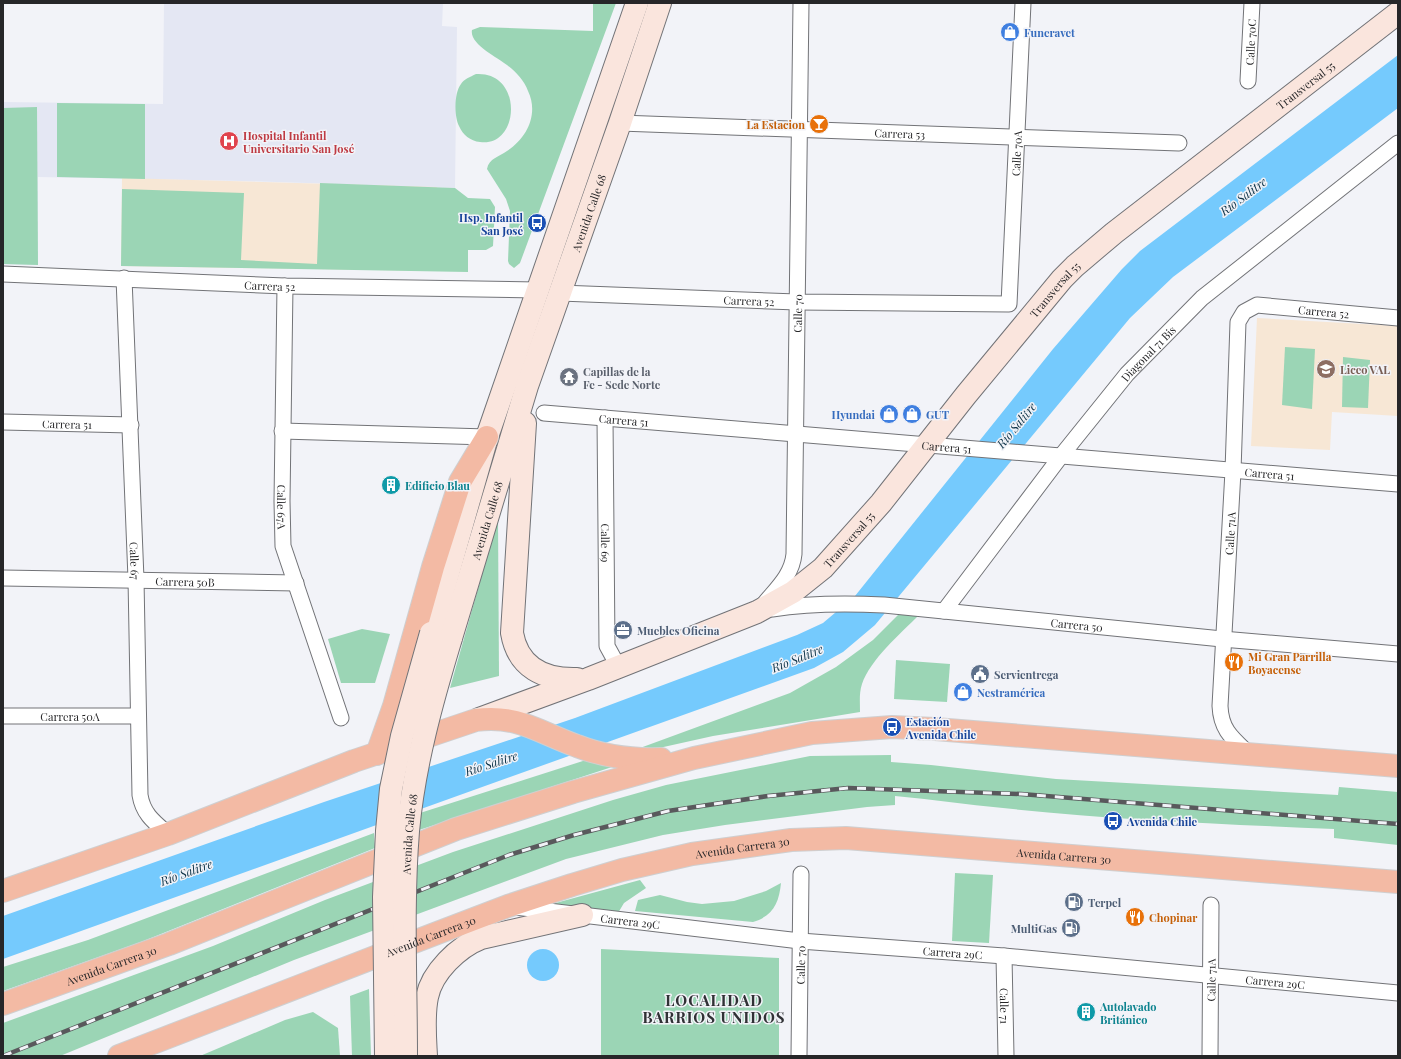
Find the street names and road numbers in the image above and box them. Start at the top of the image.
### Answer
street label: Calle 70C [1241,19,1259,66]
street label: Transversal 55 [1273,57,1338,112]
street label: Carrera 53 [874,125,926,141]
street label: Calle 70A [1007,130,1025,176]
street label: Avenida Calle 68 [567,172,609,254]
street label: Transversal 55 [1026,257,1083,320]
street label: Carrera 52 [244,277,295,294]
street label: Carrera 52 [723,292,775,309]
street label: Calle 70 [789,294,805,333]
street label: Carrera 52 [1298,301,1350,321]
street label: Diagonal 71 Bis [1117,322,1179,384]
street label: Carrera 51 [598,410,649,429]
street label: Carrera 51 [42,415,92,432]
street label: Carrera 51 [921,437,972,456]
street label: Carrera 51 [1244,464,1295,483]
street label: Avenida Calle 68 [467,479,505,562]
street label: Calle 67A [274,485,290,530]
street label: Transversal 55 [820,508,878,570]
street label: Calle 71A [1221,511,1238,555]
street label: Calle 69 [598,523,614,563]
street label: Calle 67 [127,542,144,580]
street label: Carrera 50B [155,573,215,589]
street label: Carrera 50 [1050,614,1104,635]
street label: Carrera 50A [40,709,100,724]
street label: Avenida Calle 68 [398,792,420,876]
street label: Avenida Carrera 30 [693,833,791,861]
street label: Avenida Carrera 30 [1015,844,1112,867]
street label: Carrera 29C [600,910,661,932]
street label: Avenida Carrera 30 [383,912,478,960]
street label: Avenida Carrera 30 [63,942,159,988]
street label: Carrera 29C [922,943,983,962]
street label: Calle 70 [792,945,808,984]
street label: Calle 71A [1203,958,1218,1002]
street label: Carrera 29C [1245,971,1306,992]
street label: Calle 71 [997,988,1013,1024]

